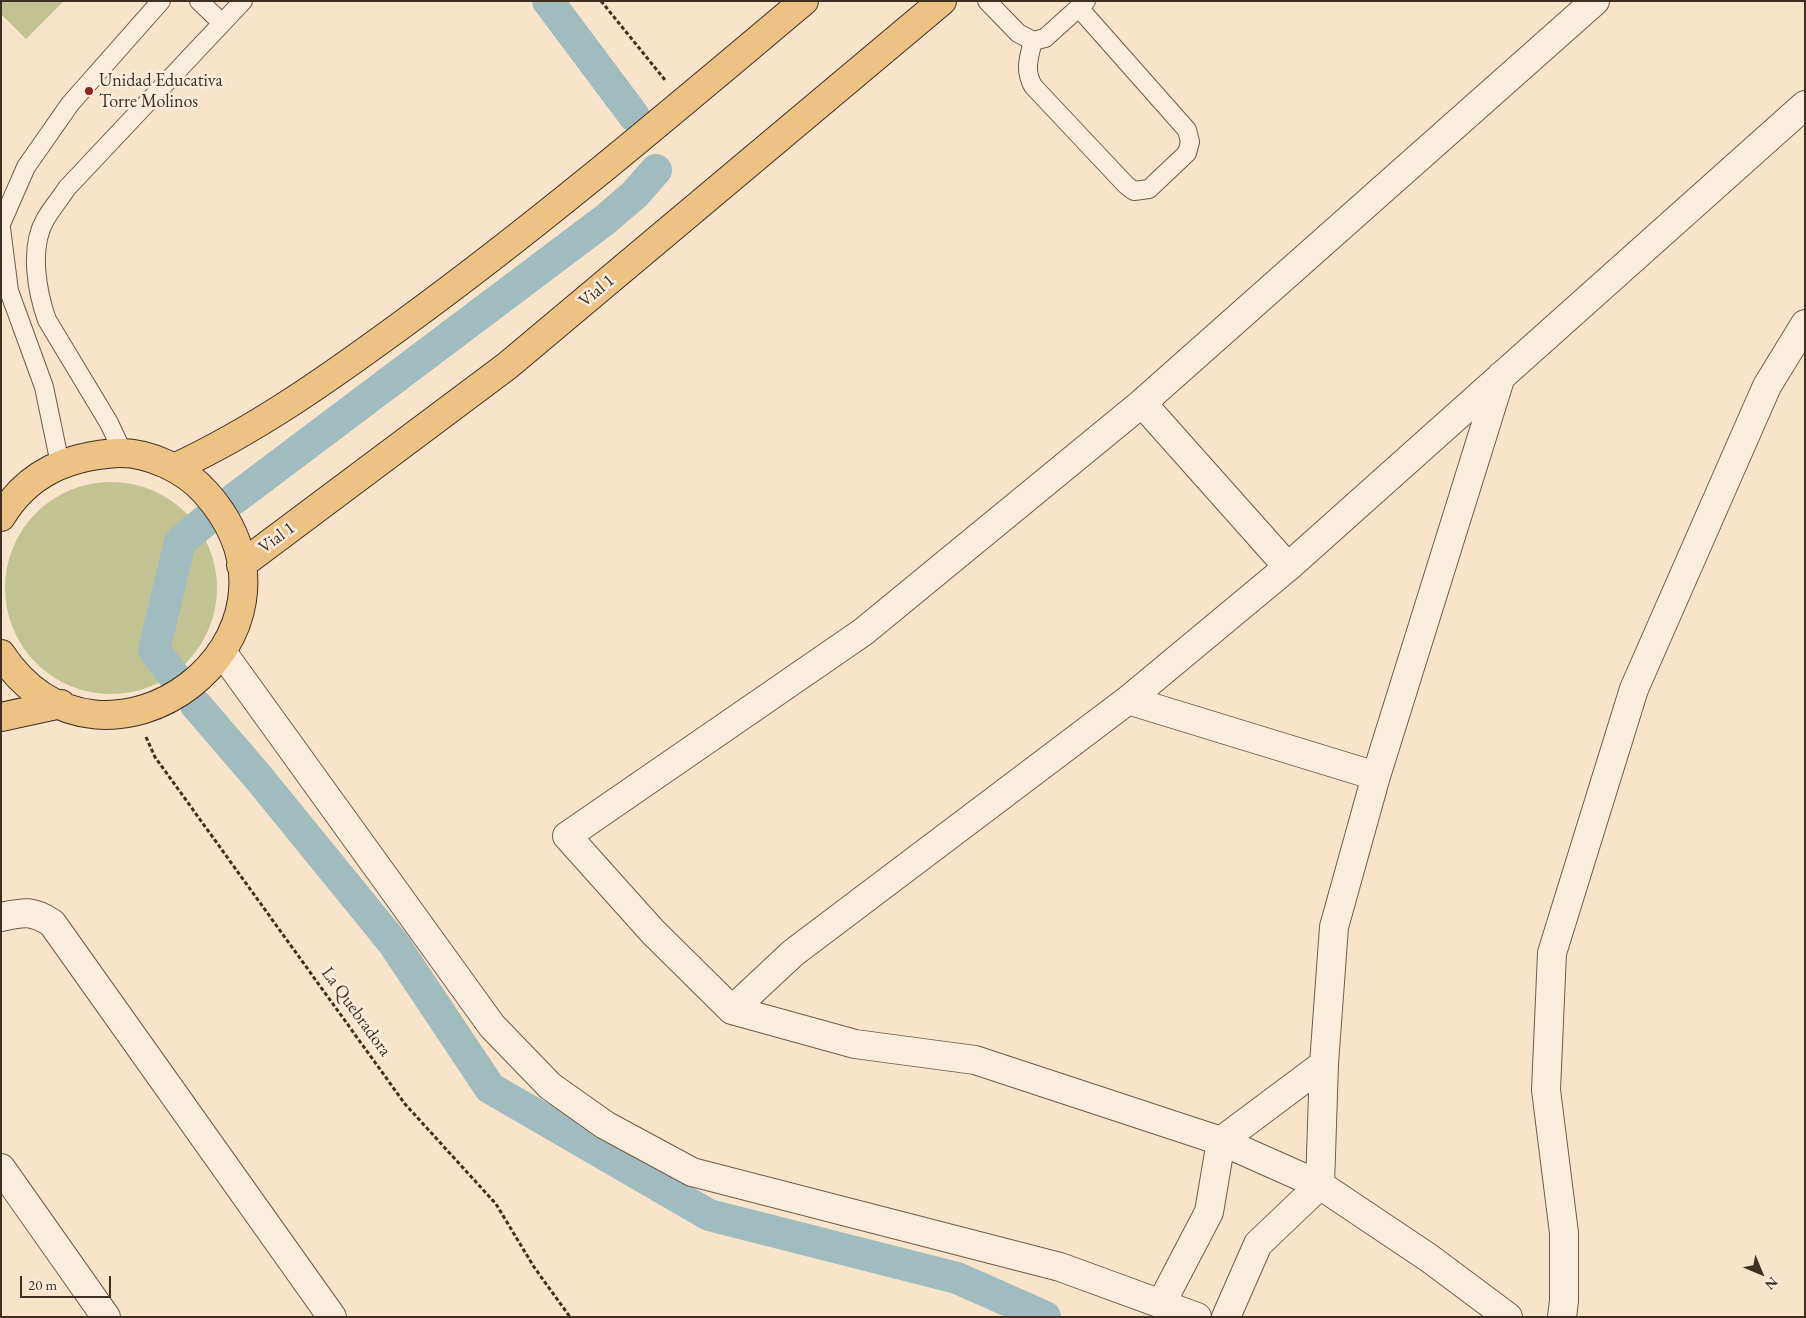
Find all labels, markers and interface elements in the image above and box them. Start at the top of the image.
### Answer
place label: Unidad Educativa Torre Molinos [99,70,223,112]
marker: Unidad Educativa Torre Molinos [83,85,95,97]
street label: Vial 1 [575,270,619,312]
street label: Vial 1 [255,518,299,558]
street label: La Quebradora [316,963,396,1061]
north arrow [1736,1248,1786,1298]
scale bar [22,1266,114,1298]
text: N [1761,1273,1782,1294]
text: 20 m [28,1275,57,1294]

